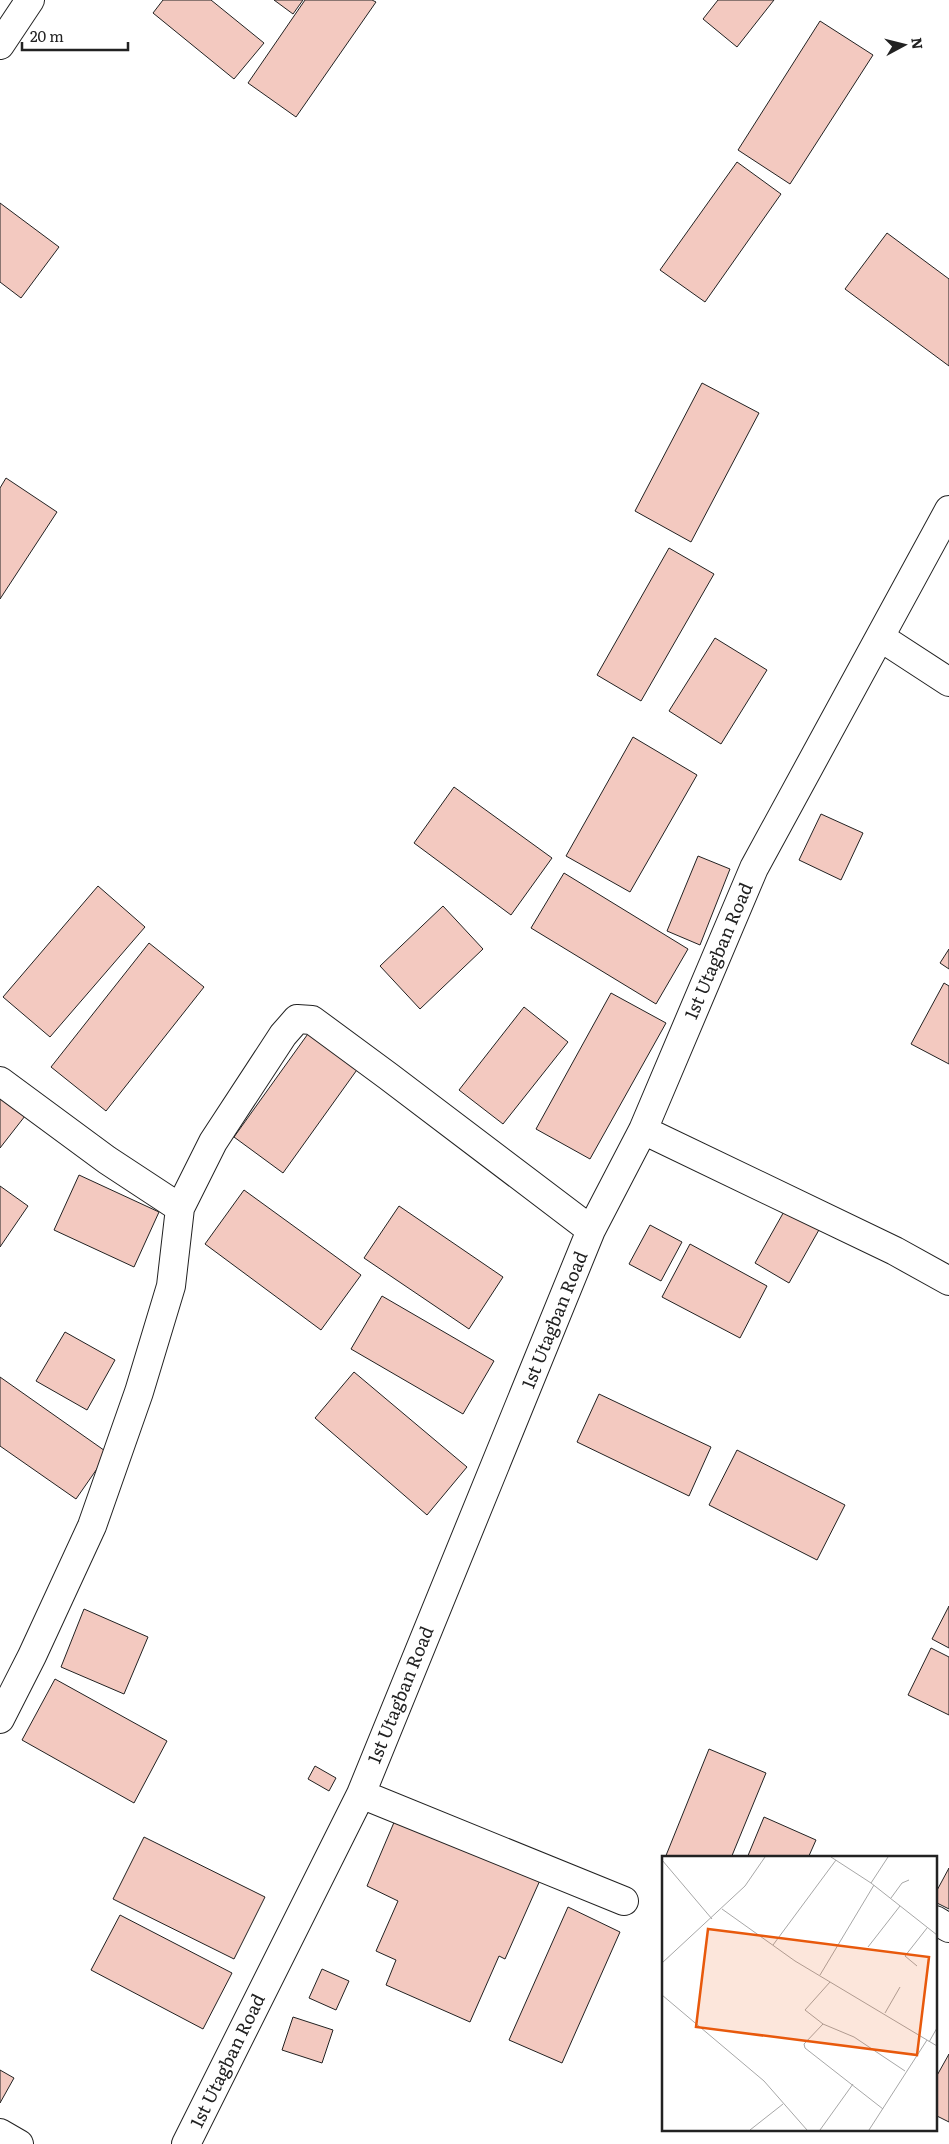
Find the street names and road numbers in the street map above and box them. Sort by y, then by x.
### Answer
street label: 1st Utagban Road [677,878,759,1023]
street label: 1st Utagban Road [514,1247,594,1392]
street label: 1st Utagban Road [360,1622,440,1767]
street label: 1st Utagban Road [182,1989,271,2132]

